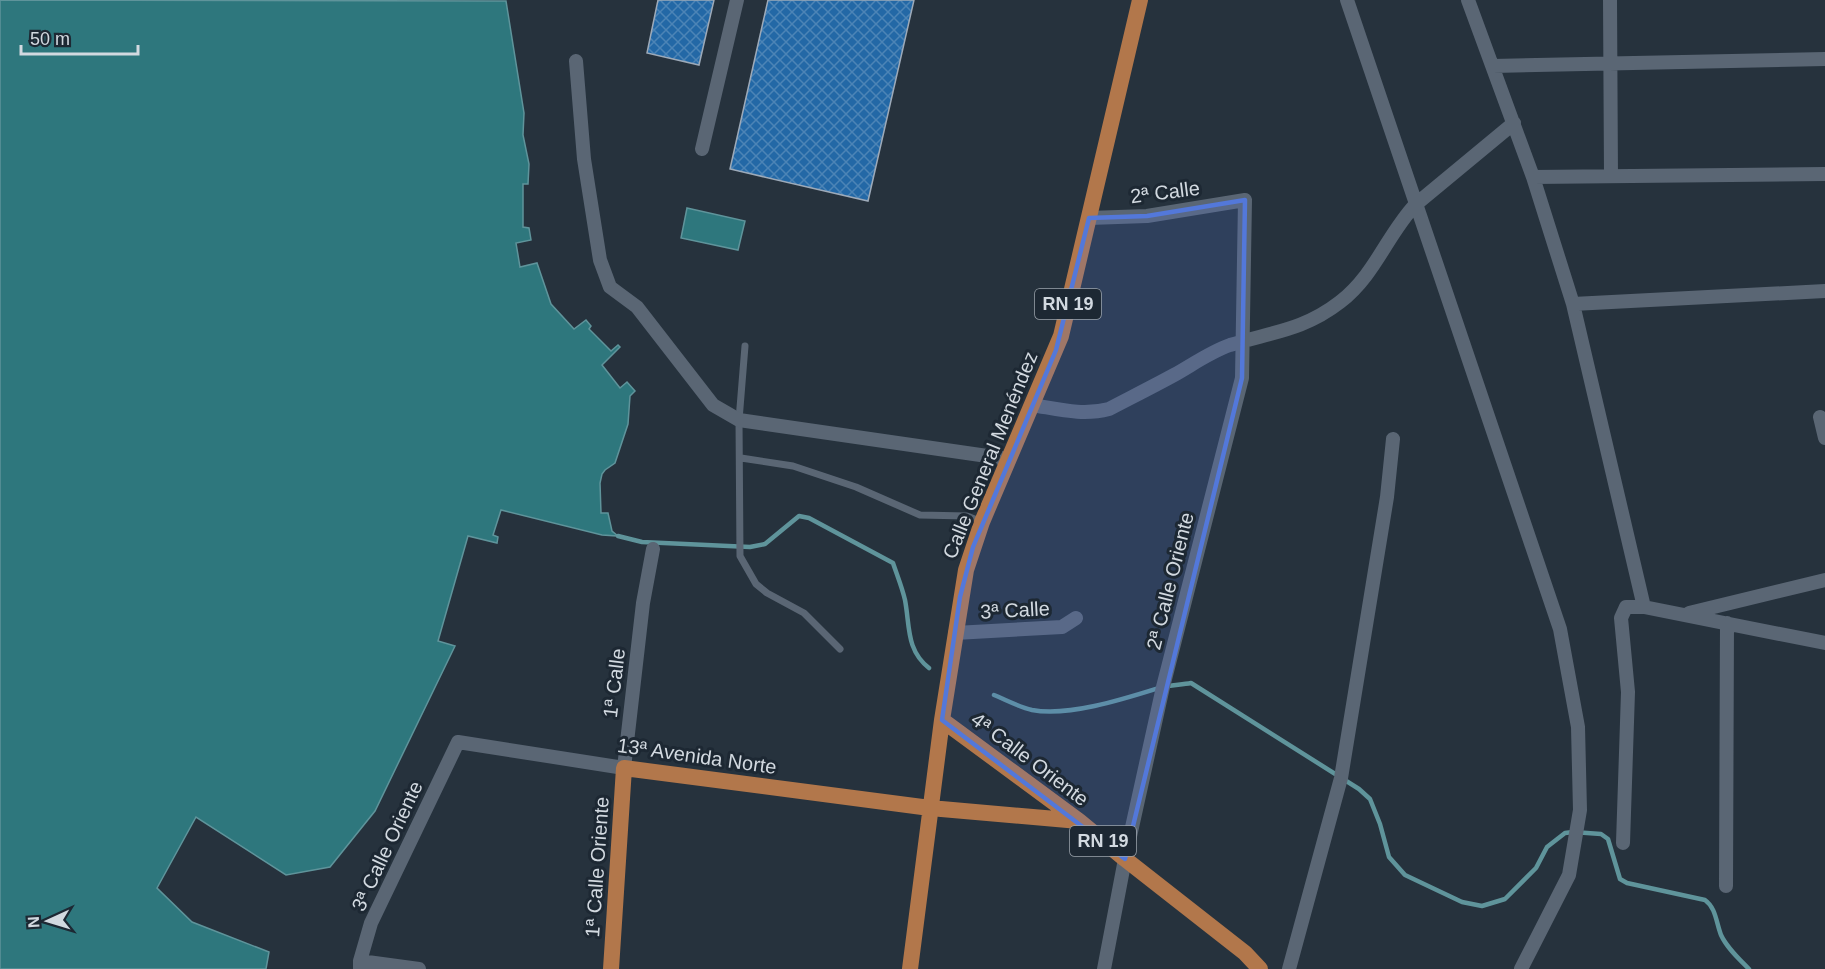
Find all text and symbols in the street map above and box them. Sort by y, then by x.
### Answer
scale bar [21,18,138,56]
text: 50 m [30,29,70,49]
street label: 2ª Calle [1129,177,1201,207]
road number: RN 19 [1035,289,1101,319]
street label: Calle General Menéndez [938,348,1042,562]
street label: 2ª Calle Oriente [1142,510,1198,652]
street label: 3ª Calle [980,597,1050,623]
street label: 1ª Calle [599,647,629,719]
street label: 4ª Calle Oriente [967,708,1093,810]
street label: 13ª Avenida Norte [616,734,778,778]
street label: 3ª Calle Oriente [347,778,427,914]
street label: 1ª Calle Oriente [581,796,613,938]
road number: RN 19 [1070,826,1136,856]
north arrow [18,891,78,951]
text: N [25,916,42,928]

